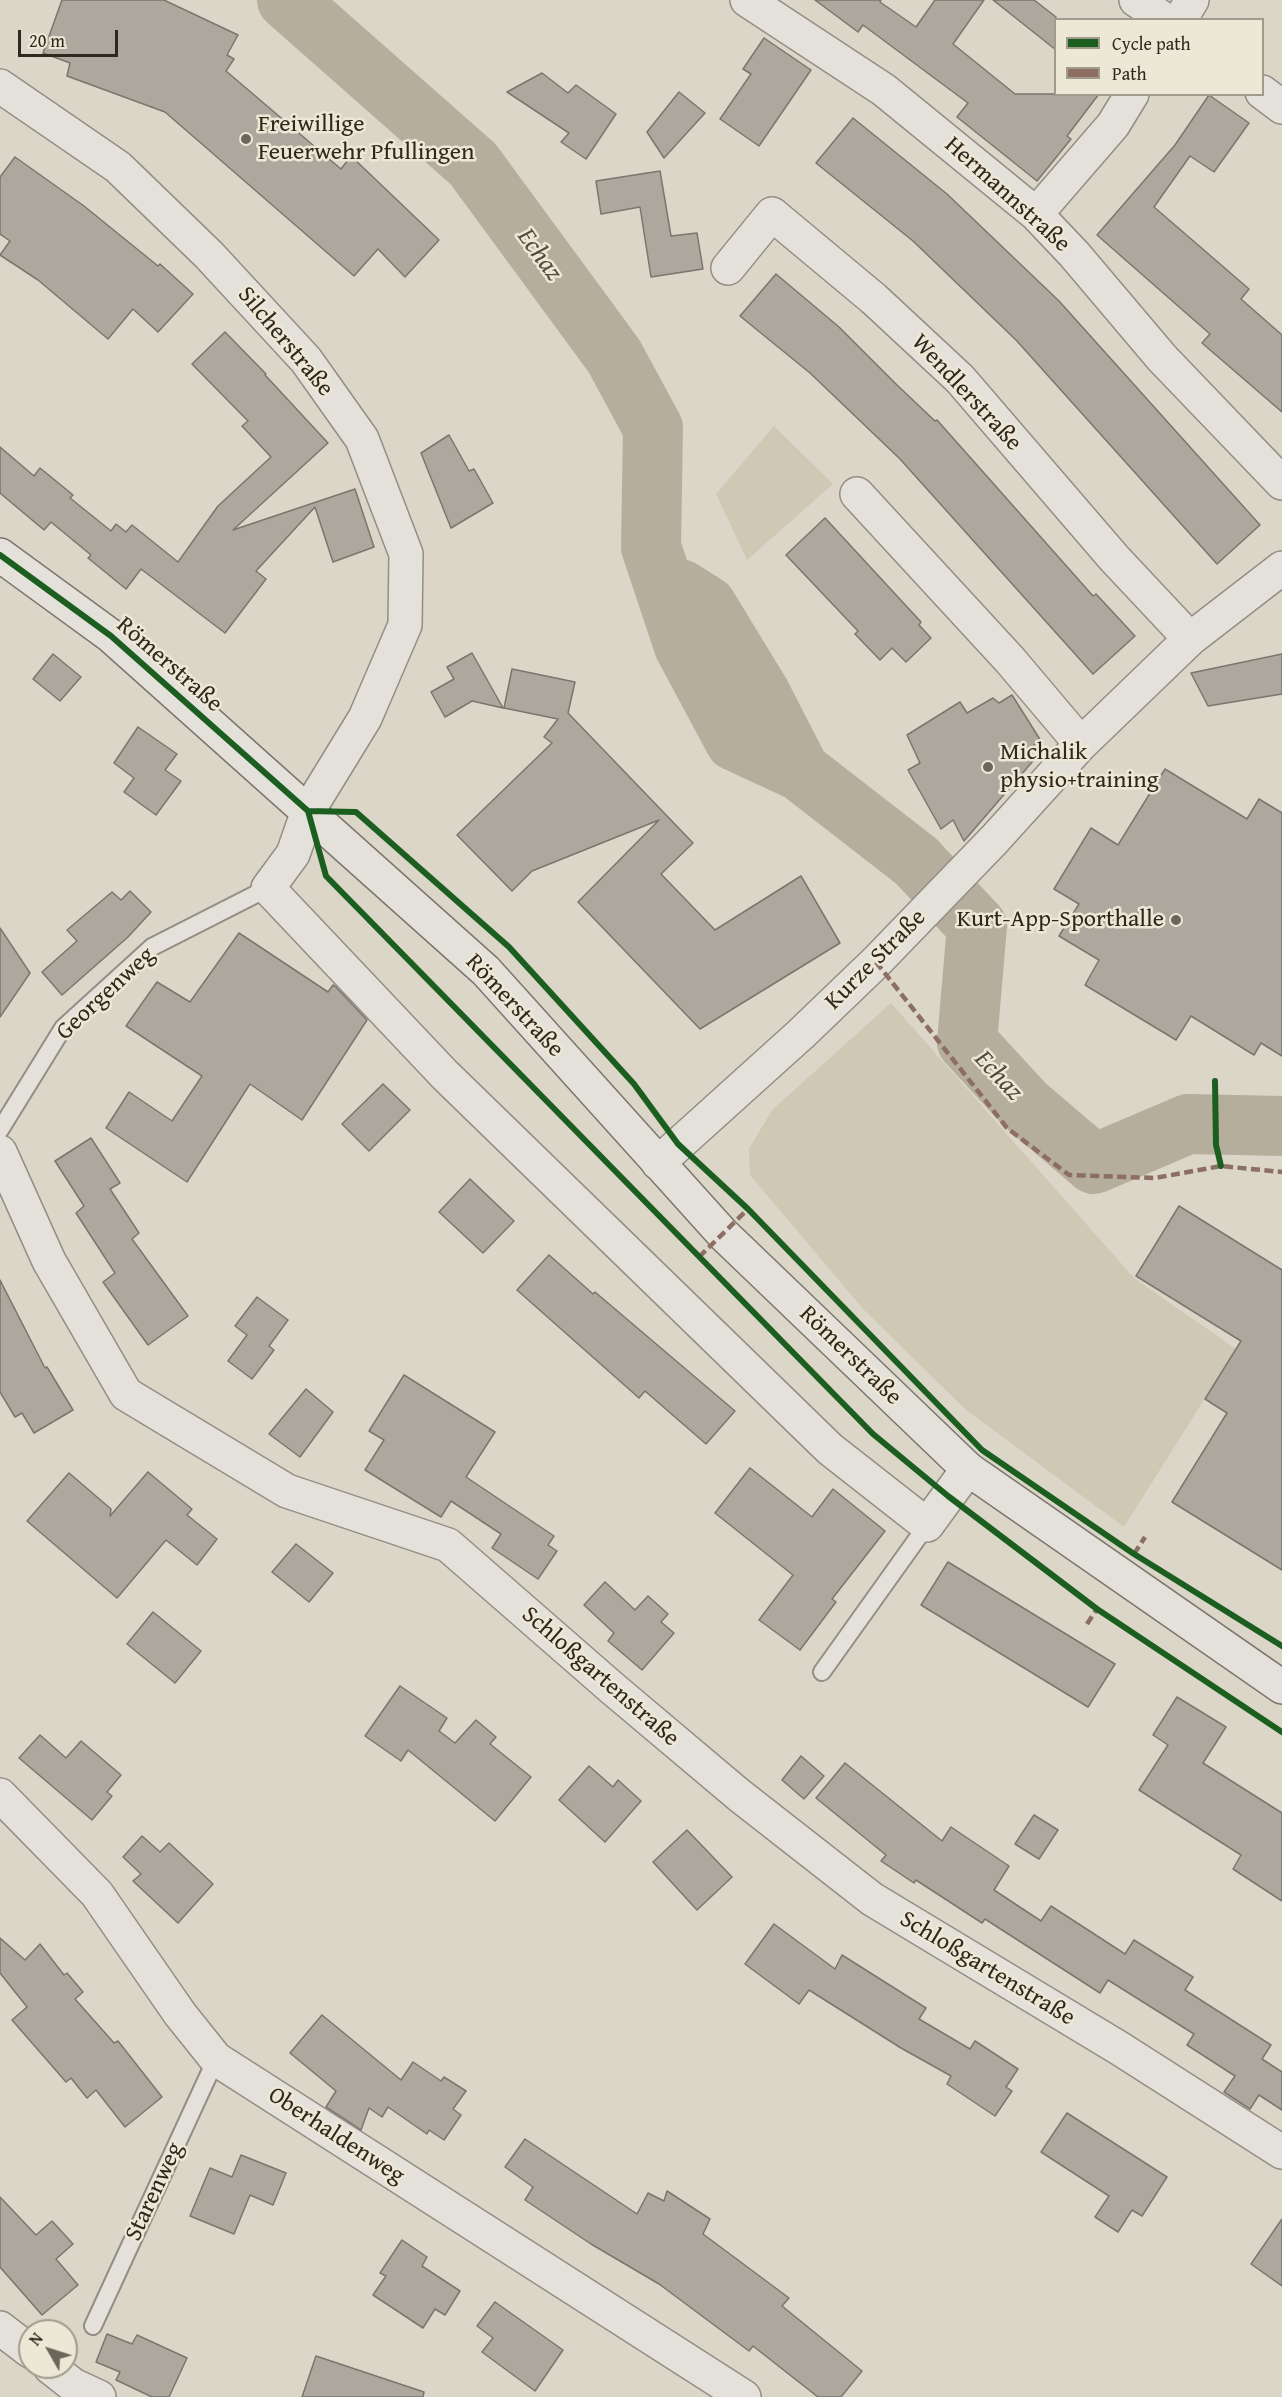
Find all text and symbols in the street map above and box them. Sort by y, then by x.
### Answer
scale bar [21,18,122,56]
legend [1054,18,1264,96]
text: 20 m [29,27,65,54]
text: Cycle path [1112,30,1191,57]
text: Path [1112,60,1147,87]
place label: Freiwillige Feuerwehr Pfullingen [258,111,475,167]
street label: Hermannstraße [938,131,1076,259]
marker: Freiwillige Feuerwehr Pfullingen [239,132,253,146]
water label: Echaz [510,223,568,287]
street label: Silcherstraße [231,281,339,403]
street label: Wendlerstraße [905,329,1027,457]
street label: Römerstraße [110,611,228,719]
place label: Michalik physio+training [1000,739,1159,795]
marker: Michalik physio+training [981,760,995,774]
street label: Kurze Straße [820,904,932,1016]
place label: Kurt-App-Sporthalle [957,906,1164,934]
marker: Kurt-App-Sporthalle [1169,913,1183,927]
street label: Georgenweg [51,941,161,1047]
street label: Römerstraße [459,948,569,1064]
water label: Echaz [967,1044,1029,1108]
street label: Römerstraße [793,1300,907,1412]
street label: Schloßgartenstraße [515,1601,685,1753]
street label: Schloßgartenstraße [894,1905,1080,2033]
street label: Oberhaldenweg [262,2081,410,2191]
street label: Starenweg [120,2138,190,2246]
north arrow [18,2319,78,2379]
text: N [23,2327,48,2351]

